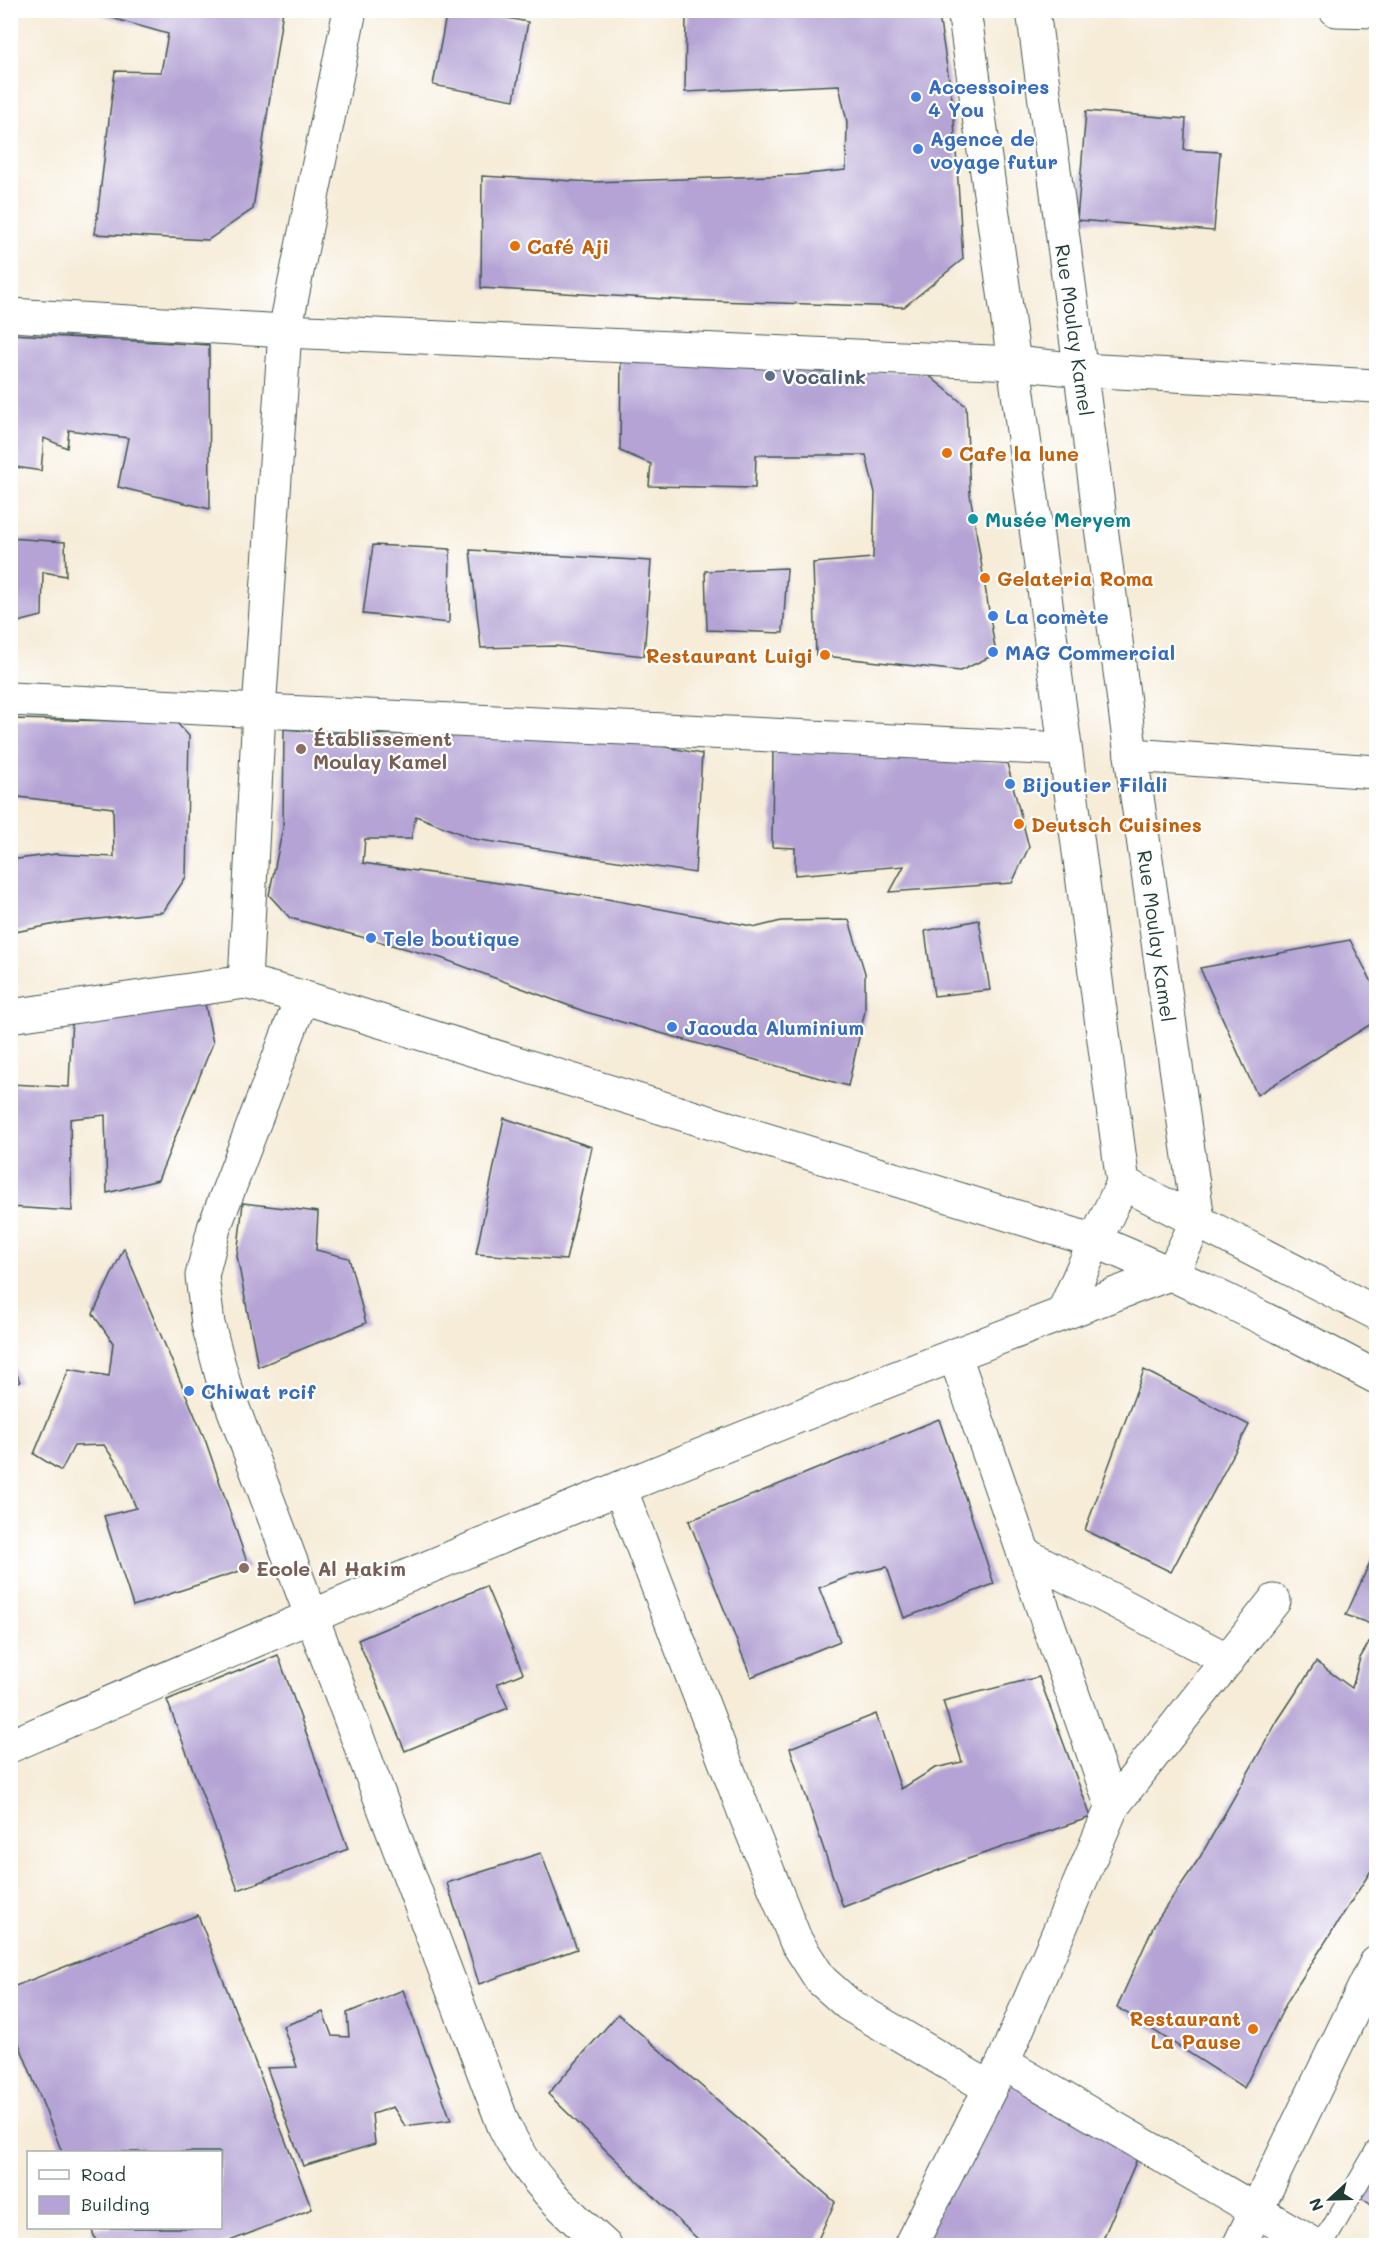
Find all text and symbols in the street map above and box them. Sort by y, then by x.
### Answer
place label: Accessoires 4 You [928,73,1049,122]
marker: Accessoires 4 You [909,90,923,104]
place label: Agence de voyage futur [930,125,1058,174]
marker: Agence de voyage futur [911,142,925,156]
place label: Café Aji [527,233,609,259]
marker: Café Aji [508,239,522,253]
street label: Rue Moulay Kamel [1050,242,1100,418]
place label: Vocalink [782,363,866,389]
marker: Vocalink [763,369,777,383]
place label: Cafe la lune [959,440,1079,466]
marker: Cafe la lune [940,446,954,460]
place label: Musée Meryem [985,506,1131,532]
marker: Musée Meryem [966,512,980,526]
place label: Gelateria Roma [997,565,1154,591]
marker: Gelateria Roma [978,571,992,585]
place label: La comète [1005,603,1109,629]
marker: La comète [986,609,1000,623]
place label: MAG Commercial [1005,639,1175,665]
place label: Restaurant Luigi [646,642,813,668]
marker: MAG Commercial [986,645,1000,659]
marker: Restaurant Luigi [818,648,832,662]
place label: Établissement Moulay Kamel [313,725,452,774]
marker: Établissement Moulay Kamel [294,742,308,756]
place label: Bijoutier Filali [1022,771,1168,797]
marker: Bijoutier Filali [1003,777,1017,791]
place label: Deutsch Cuisines [1031,811,1202,837]
marker: Deutsch Cuisines [1012,817,1026,831]
street label: Rue Moulay Kamel [1132,848,1182,1024]
place label: Tele boutique [383,925,520,951]
marker: Tele boutique [364,931,378,945]
place label: Jaouda Aluminium [684,1014,864,1040]
marker: Jaouda Aluminium [665,1020,679,1034]
place label: Chiwat rcif [201,1378,316,1404]
marker: Chiwat rcif [182,1384,196,1398]
place label: Ecole Al Hakim [256,1555,406,1581]
marker: Ecole Al Hakim [237,1561,251,1575]
place label: Restaurant La Pause [1129,2005,1241,2054]
marker: Restaurant La Pause [1246,2022,1260,2036]
legend [27,2151,222,2229]
text: Road [81,2162,126,2186]
north arrow [1300,2169,1360,2229]
text: Building [81,2192,149,2216]
text: N [1304,2195,1328,2214]

